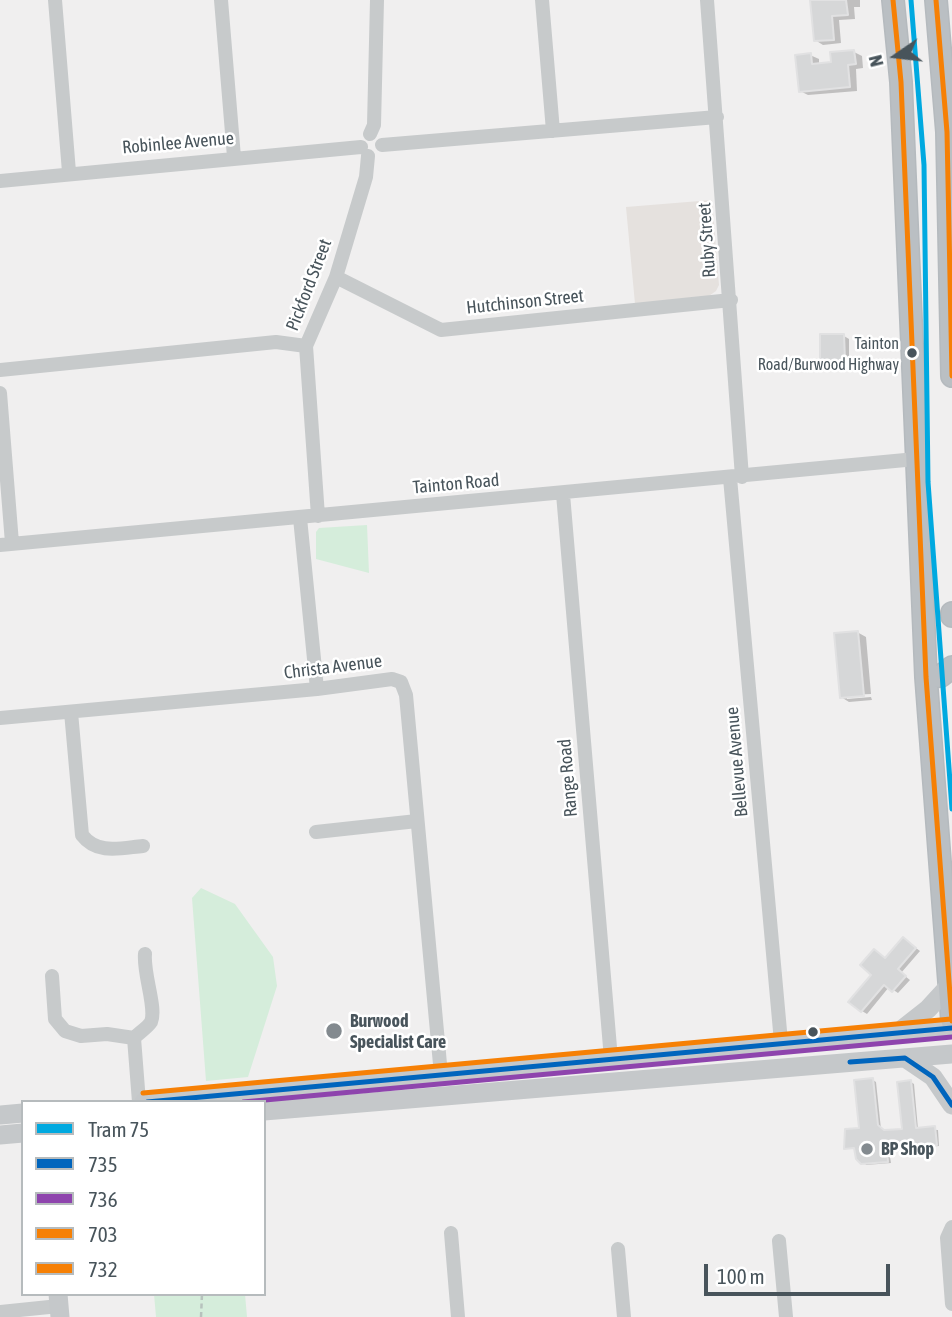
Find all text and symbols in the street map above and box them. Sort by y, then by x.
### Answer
north arrow [861,21,931,91]
text: N [864,53,888,69]
street label: Robinlee Avenue [121,127,235,159]
street label: Ruby Street [694,202,720,278]
street label: Pickford Street [282,236,336,334]
street label: Hutchinson Street [465,285,585,319]
place label: Tainton Road/Burwood Highway [758,334,899,372]
marker: Tainton Road/Burwood Highway [905,346,919,360]
street label: Tainton Road [412,469,500,499]
street label: Christa Avenue [283,650,383,684]
street label: Bellevue Avenue [721,706,753,818]
street label: Range Road [554,738,582,818]
place label: Burwood Specialist Care [350,1010,446,1052]
marker: Burwood Specialist Care [324,1021,344,1041]
unlabelled marker [806,1025,820,1039]
legend [21,1100,266,1296]
text: Tram 75 [88,1117,149,1141]
place label: BP Shop [881,1138,934,1160]
marker: BP Shop [859,1141,875,1157]
text: 735 [88,1152,118,1176]
text: 736 [88,1187,118,1211]
text: 703 [88,1222,118,1246]
scale bar [707,1250,892,1294]
text: 732 [88,1257,118,1281]
text: 100 m [717,1264,765,1288]

